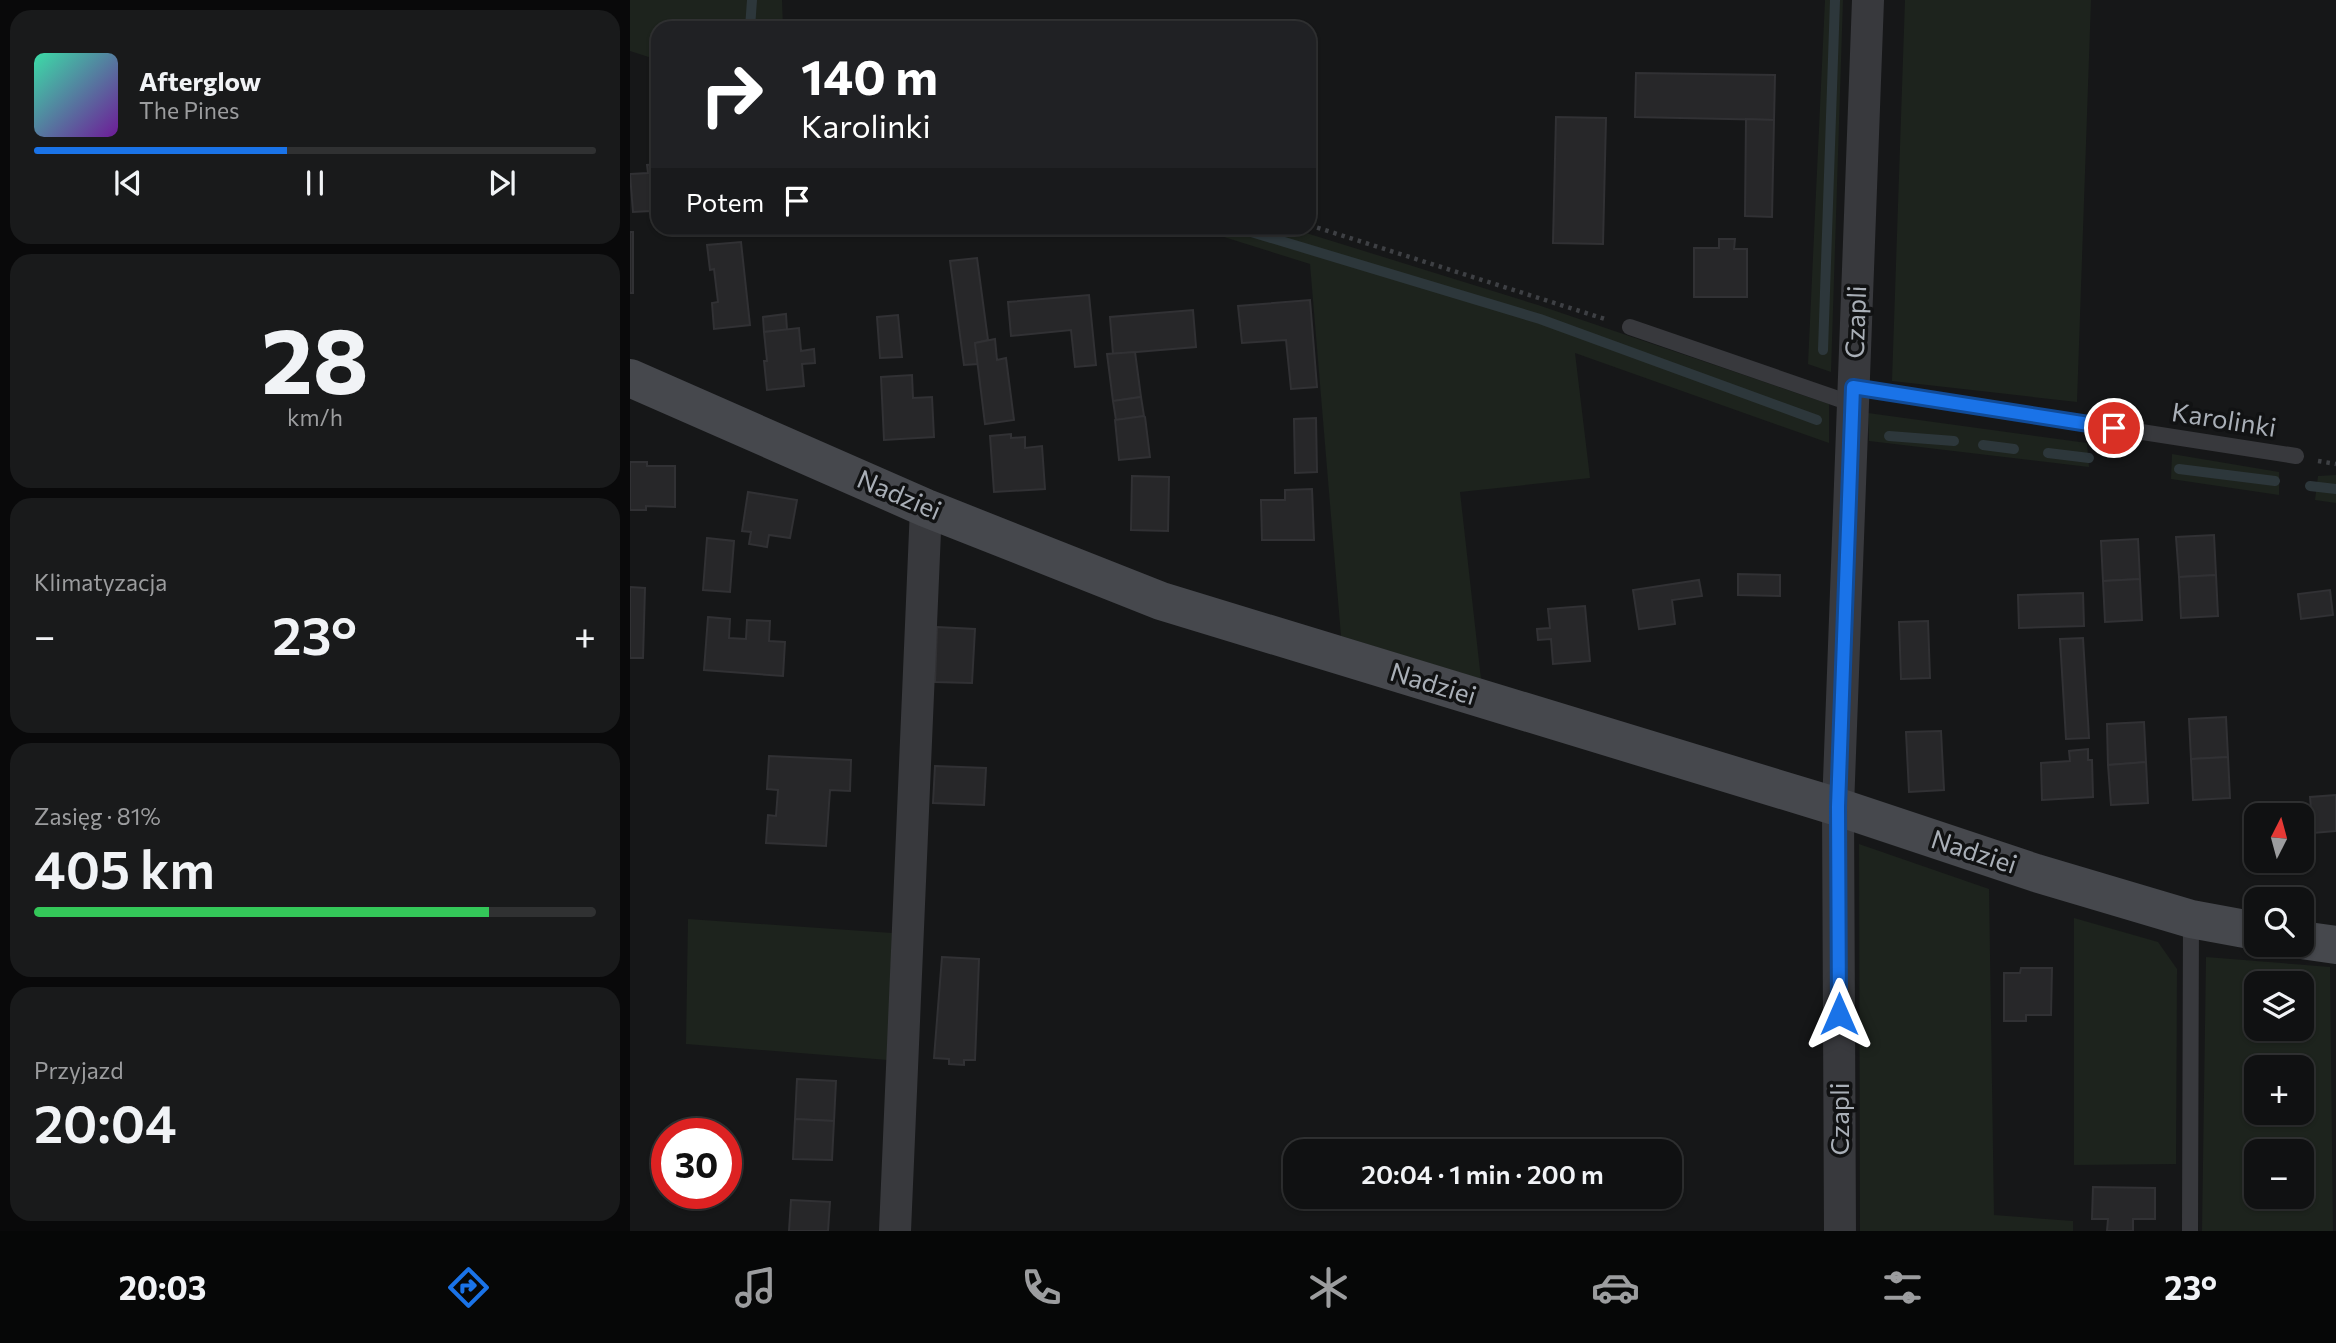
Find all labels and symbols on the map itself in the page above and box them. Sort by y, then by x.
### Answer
street label: Czapli [1838,285,1871,359]
street label: Karolinki [2170,395,2279,442]
pin [2084,398,2144,458]
street label: Nadziei [853,462,946,525]
street label: Nadziei [1387,655,1480,710]
north arrow [2244,803,2314,873]
street label: Nadziei [1928,822,2021,879]
position arrow [1802,977,1876,1051]
street label: Czapli [1823,1083,1854,1156]
speed limit sign: 30 [651,1118,742,1209]

